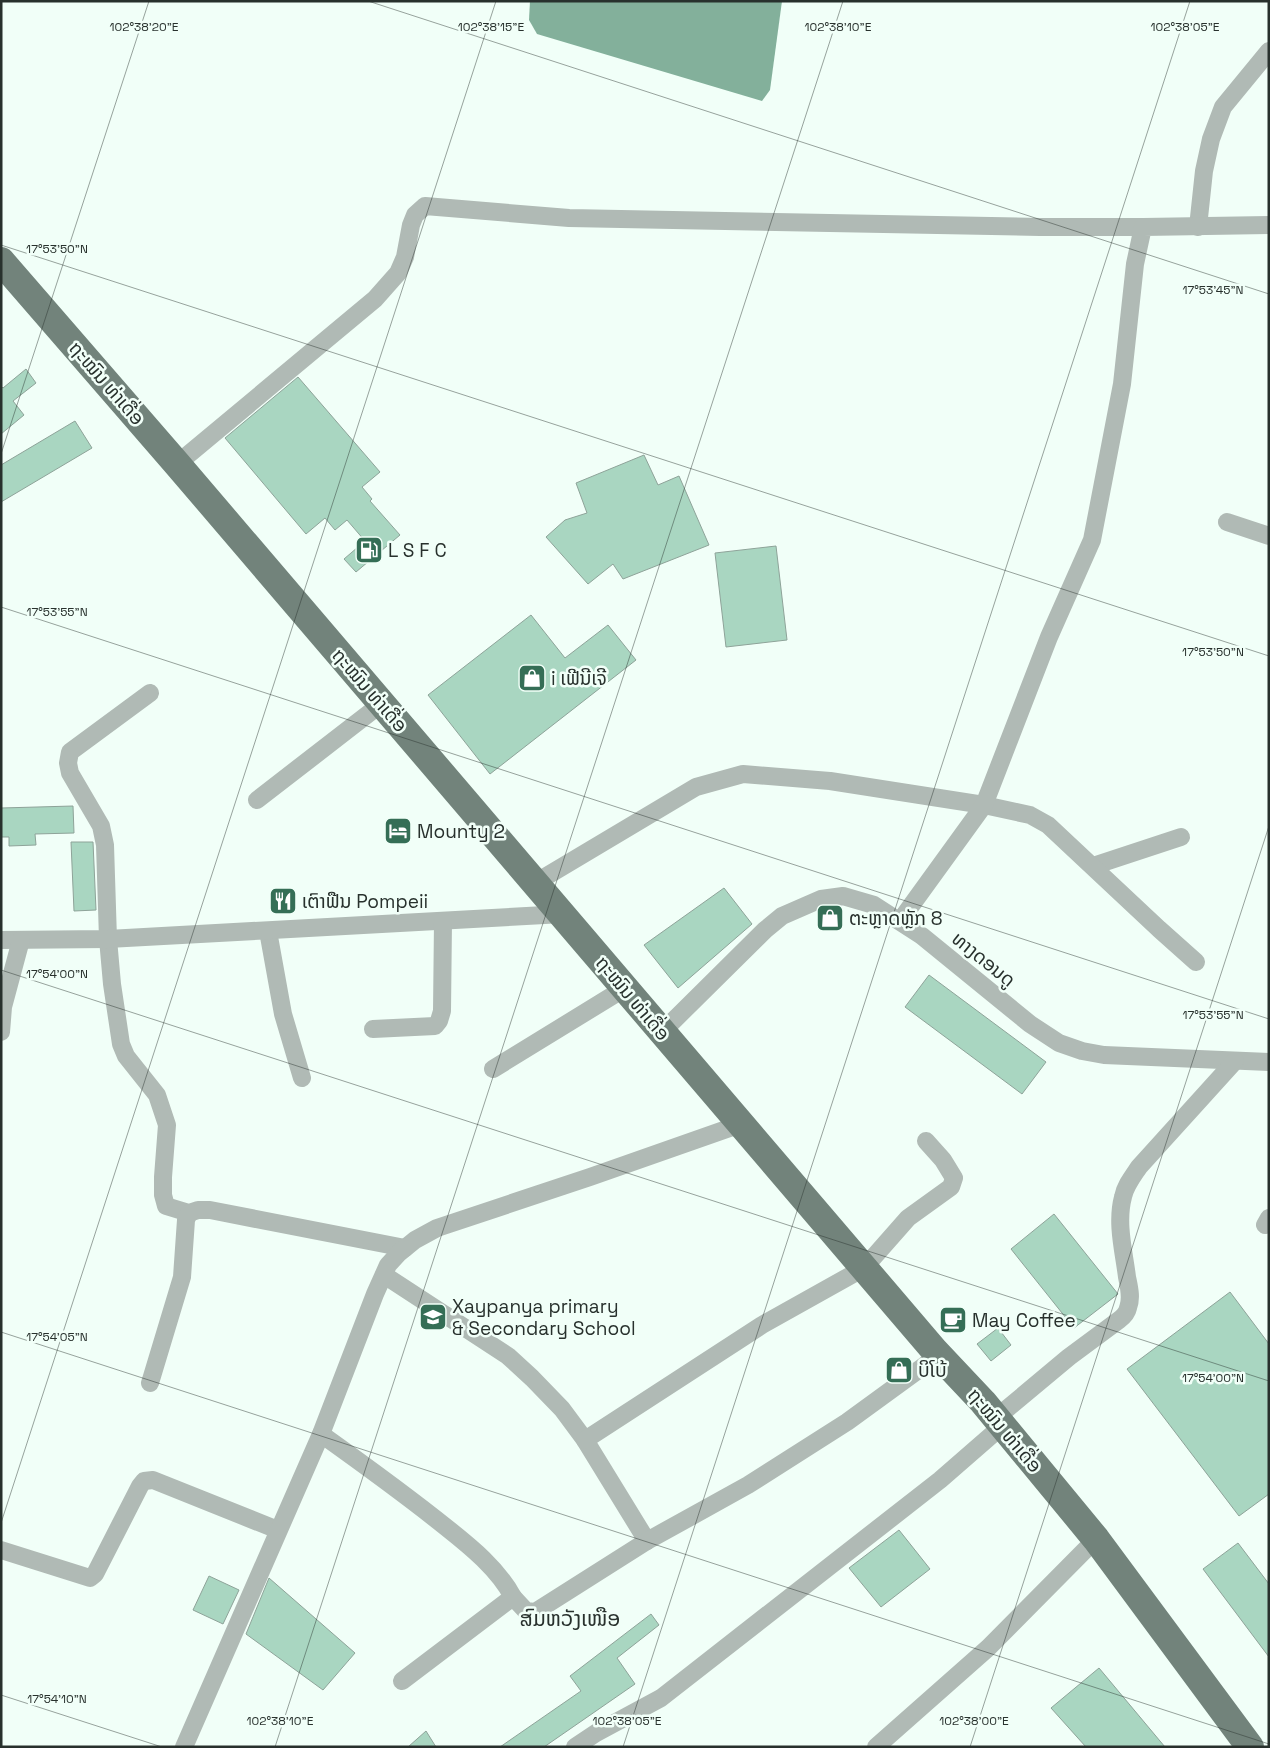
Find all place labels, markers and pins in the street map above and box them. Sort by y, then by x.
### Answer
fuel station icon: L S F C [354,535,384,565]
place label: L S F C [388,538,447,563]
shop icon: i ເຟີນີເຈີ [517,663,547,693]
place label: i ເຟີນີເຈີ [551,666,607,691]
hotel icon: Mounty 2 [383,816,413,846]
place label: Mounty 2 [417,819,505,844]
restaurant icon: ເຕົາຟືນ Pompeii [268,886,298,916]
place label: ເຕົາຟືນ Pompeii [302,889,428,914]
shop icon: ຕະຫຼາດຫຼັກ 8 [815,903,845,933]
place label: ຕະຫຼາດຫຼັກ 8 [849,906,943,931]
place label: Xaypanya primary & Secondary School [452,1294,636,1341]
school or university icon: Xaypanya primary & Secondary School [418,1302,448,1332]
cafe icon: May Coffee [938,1305,968,1335]
place label: May Coffee [972,1308,1076,1333]
shop icon: ບິໂບ້ [884,1355,914,1385]
place label: ບິໂບ້ [918,1358,947,1383]

